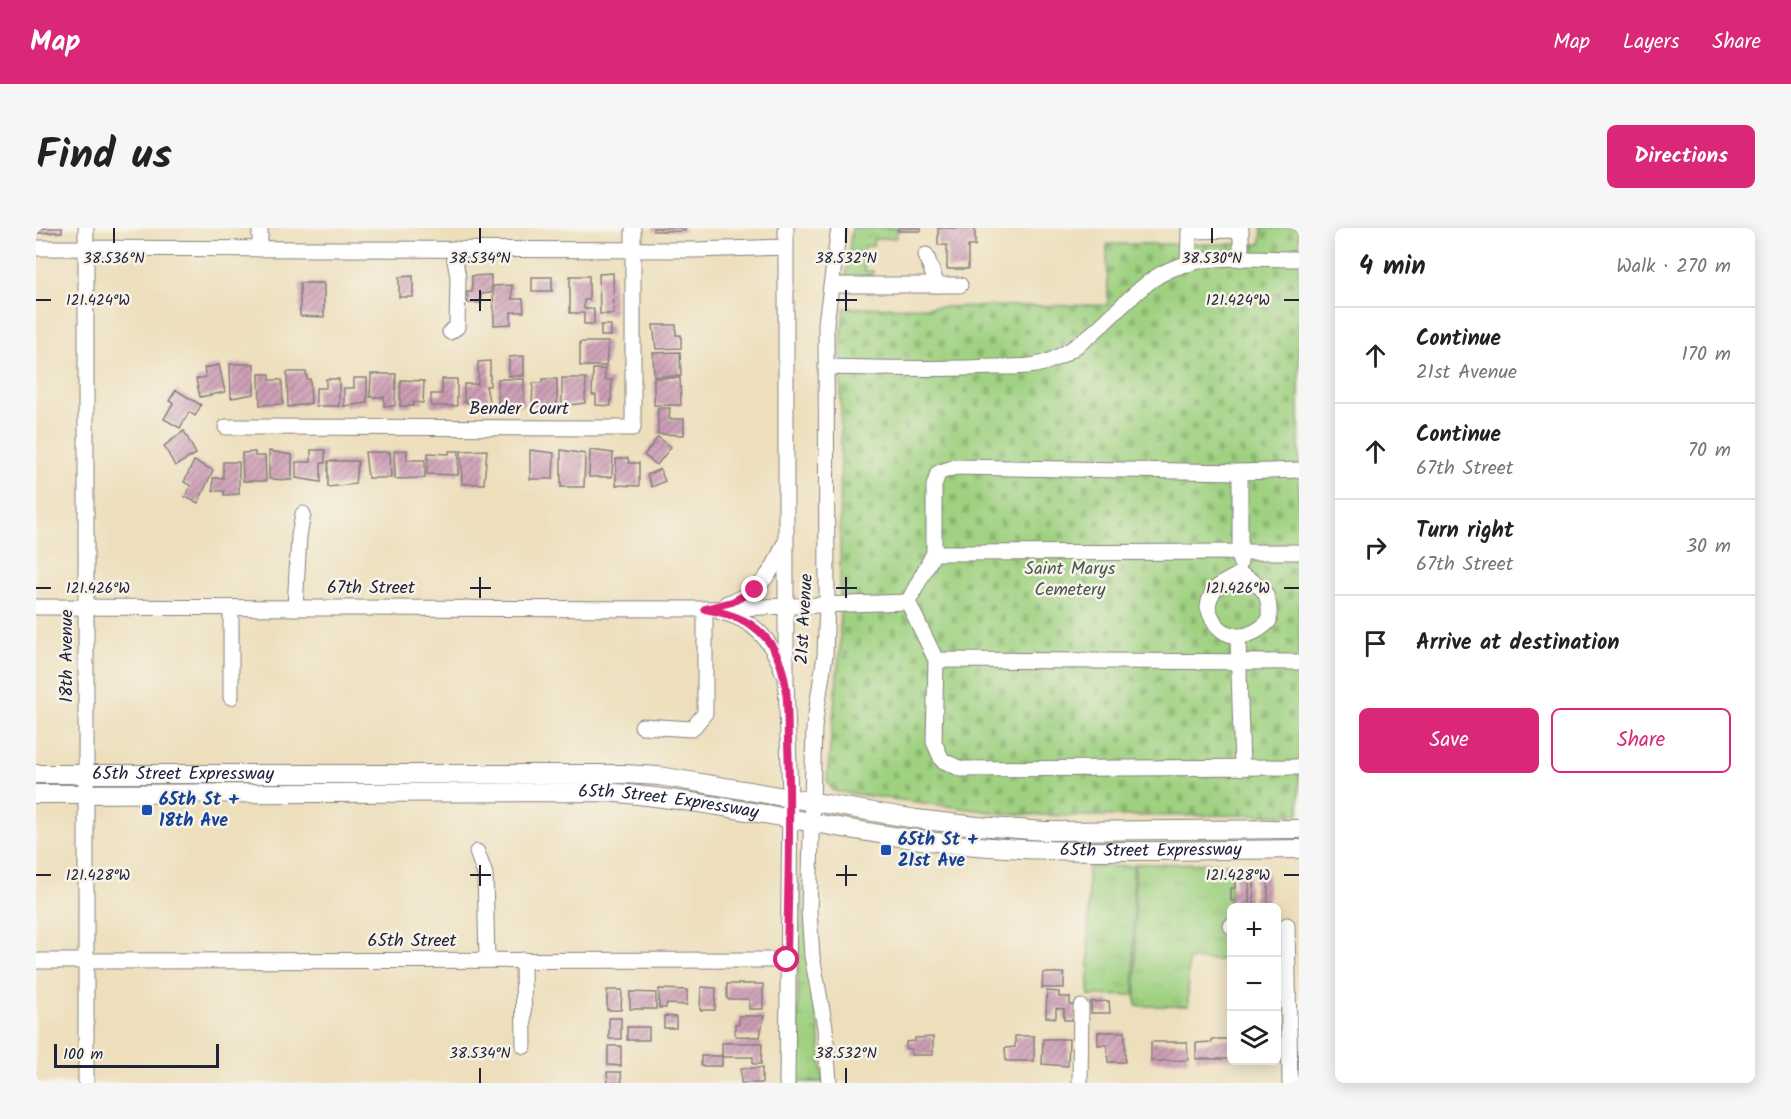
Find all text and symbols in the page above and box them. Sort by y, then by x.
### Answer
text: Map [30,20,81,65]
text: Map [1553,26,1590,59]
text: Layers [1623,26,1679,59]
text: Share [1712,26,1761,59]
text: Find us [36,123,172,190]
button: Directions [1607,125,1755,188]
text: 4 min [1359,246,1426,288]
text: 38.536°N [83,247,145,271]
text: 38.534°N [449,247,511,271]
text: 38.532°N [815,247,877,271]
text: 38.530°N [1182,247,1242,271]
text: Walk · 270 m [1616,251,1731,283]
text: 121.424°W [66,289,130,313]
text: 121.424°W [1206,289,1270,313]
text: Continue [1416,322,1501,357]
icon: ahead [1359,339,1392,372]
text: 170 m [1682,339,1731,371]
text: 21st Avenue [1416,357,1517,389]
street label: Bender Court [469,395,570,424]
text: Continue [1416,418,1501,453]
icon: ahead [1359,435,1392,468]
text: 70 m [1688,435,1731,467]
text: 67th Street [1416,453,1514,485]
text: Turn right [1416,514,1514,549]
icon: right [1359,531,1392,564]
text: 30 m [1686,531,1731,563]
text: 67th Street [1416,549,1514,581]
park label: Saint Marys Cemetery [1025,555,1116,605]
street label: 21st Avenue [788,573,822,665]
street label: 67th Street [327,574,416,603]
route end [741,576,767,602]
text: 121.426°W [66,577,130,601]
text: 121.426°W [1206,577,1270,601]
street label: 18th Avenue [53,609,82,703]
text: Arrive at destination [1416,626,1619,661]
icon: arrive [1359,627,1392,660]
button: Save [1359,708,1539,773]
button: Share [1551,708,1731,773]
street label: 65th Street Expressway [92,760,274,789]
street label: 65th Street Expressway [578,777,761,827]
place label: 65th St + 18th Ave [159,786,240,836]
marker: 65th St + 18th Ave [140,803,154,817]
place label: 65th St + 21st Ave [898,826,979,876]
street label: 65th Street Expressway [1060,835,1242,866]
marker: 65th St + 21st Ave [879,843,893,857]
text: 121.428°W [66,864,131,888]
text: 121.428°W [1206,864,1271,888]
map controls [1227,903,1281,1065]
button: + [1227,903,1281,957]
street label: 65th Street [367,927,458,956]
route start [773,946,799,972]
button: − [1227,957,1281,1011]
button: layers [1227,1011,1281,1065]
scale bar [54,1041,219,1068]
text: 100 m [63,1042,103,1067]
text: 38.534°N [449,1042,511,1066]
text: 38.532°N [815,1042,877,1066]

